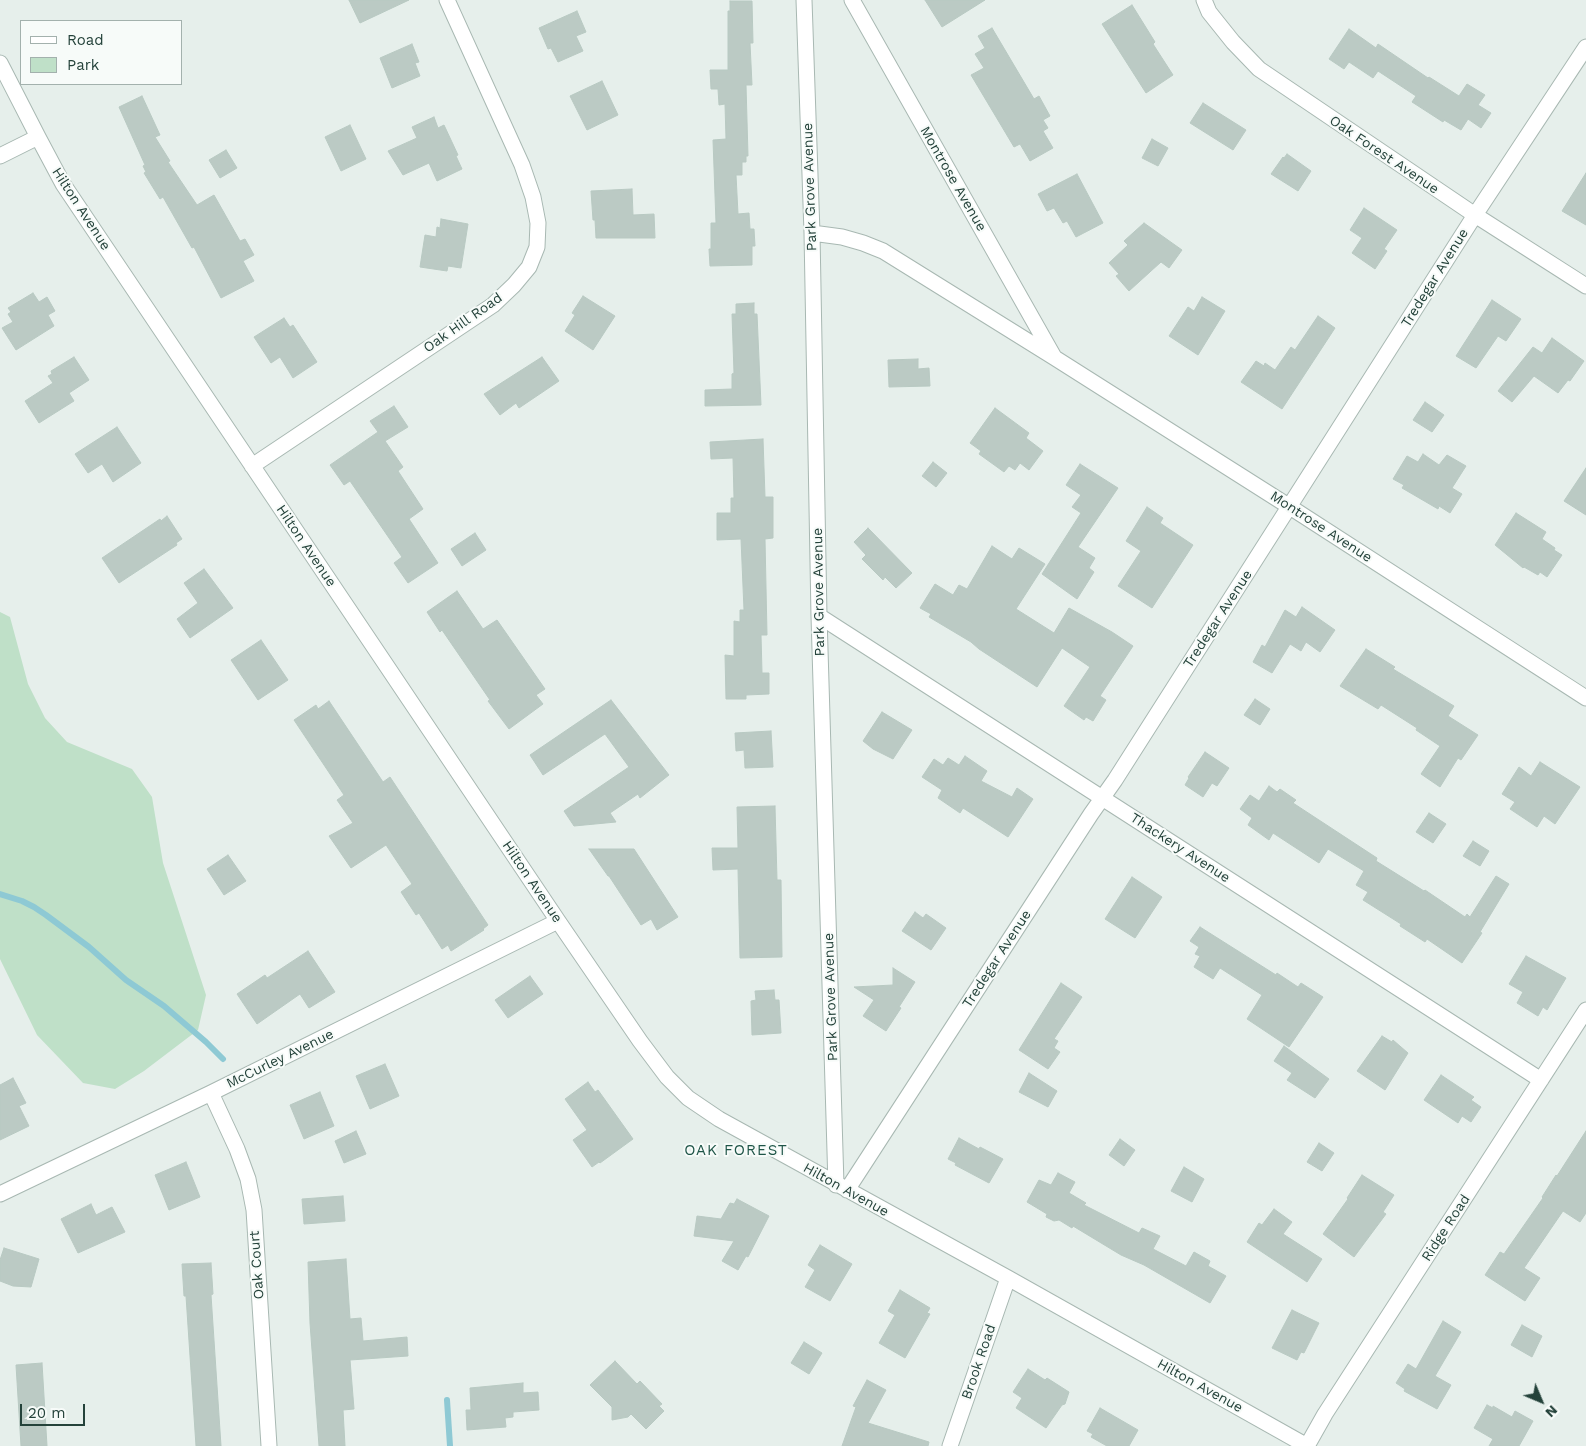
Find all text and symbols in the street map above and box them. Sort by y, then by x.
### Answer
legend [20,20,182,85]
text: Road [67,31,104,49]
text: Park [67,56,99,74]
street label: Oak Forest Avenue [1326,112,1442,198]
street label: Park Grove Avenue [799,122,821,252]
street label: Montrose Avenue [916,124,990,234]
street label: Hilton Avenue [48,164,114,254]
street label: Tredegar Avenue [1398,226,1472,330]
street label: Oak Hill Road [420,290,506,356]
street label: Montrose Avenue [1267,488,1375,566]
street label: Hilton Avenue [272,502,340,590]
street label: Park Grove Avenue [809,528,829,656]
street label: Tredegar Avenue [1180,567,1256,671]
street label: Thackery Avenue [1127,809,1233,887]
street label: Hilton Avenue [498,838,566,926]
street label: Tredegar Avenue [959,907,1035,1011]
street label: Park Grove Avenue [820,932,842,1062]
street label: McCurley Avenue [224,1026,336,1092]
district label: OAK FOREST [683,1142,789,1160]
street label: Hilton Avenue [800,1160,892,1220]
street label: Ridge Road [1418,1191,1474,1265]
street label: Oak Court [246,1230,268,1300]
street label: Brook Road [958,1322,1000,1402]
street label: Hilton Avenue [1154,1356,1246,1416]
north arrow [1516,1376,1566,1426]
scale bar [22,1394,88,1426]
text: N [1542,1402,1561,1421]
text: 20 m [28,1404,66,1422]

